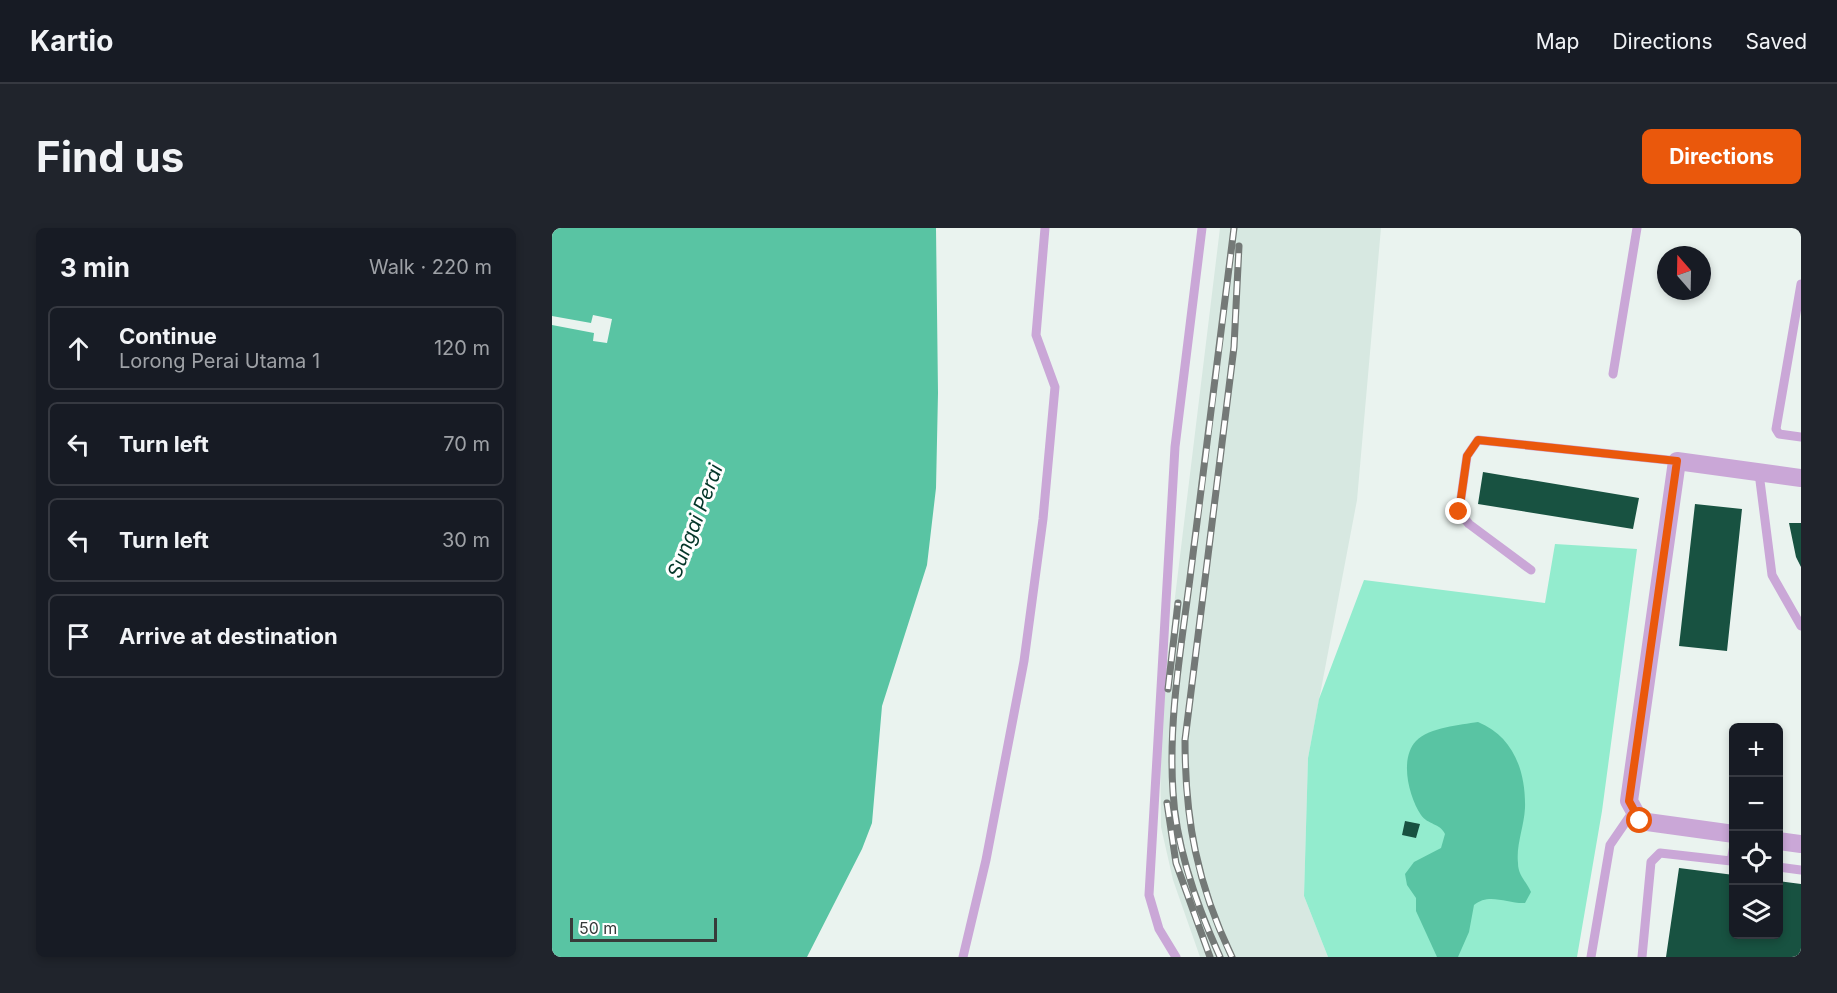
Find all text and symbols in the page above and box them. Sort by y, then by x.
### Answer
text: Kartio [30,24,113,58]
text: Map [1536,29,1579,54]
text: Directions [1612,29,1713,54]
text: Saved [1746,29,1807,54]
button: Directions [1642,129,1801,184]
text: Find us [36,131,184,182]
north arrow [1657,246,1711,300]
text: 3 min [60,252,130,283]
text: Walk · 220 m [369,255,492,279]
text: Continue [119,323,217,349]
icon: ahead [62,332,95,365]
text: 120 m [434,336,490,360]
text: Lorong Perai Utama 1 [119,349,320,373]
icon: left [62,428,95,461]
text: Turn left [119,431,209,457]
text: 70 m [443,432,490,456]
water label: Sungai Perai [662,460,728,581]
route end [1445,498,1471,524]
icon: left [62,524,95,557]
text: Turn left [119,527,209,553]
text: 30 m [442,528,490,552]
icon: arrive [62,620,95,653]
text: Arrive at destination [119,623,338,649]
map controls [1729,723,1783,939]
button: + [1729,723,1783,777]
button: − [1729,777,1783,831]
route start [1626,807,1652,833]
button: locate [1729,831,1783,885]
button: layers [1729,885,1783,939]
scale bar [570,915,717,942]
text: 50 m [579,918,617,938]

